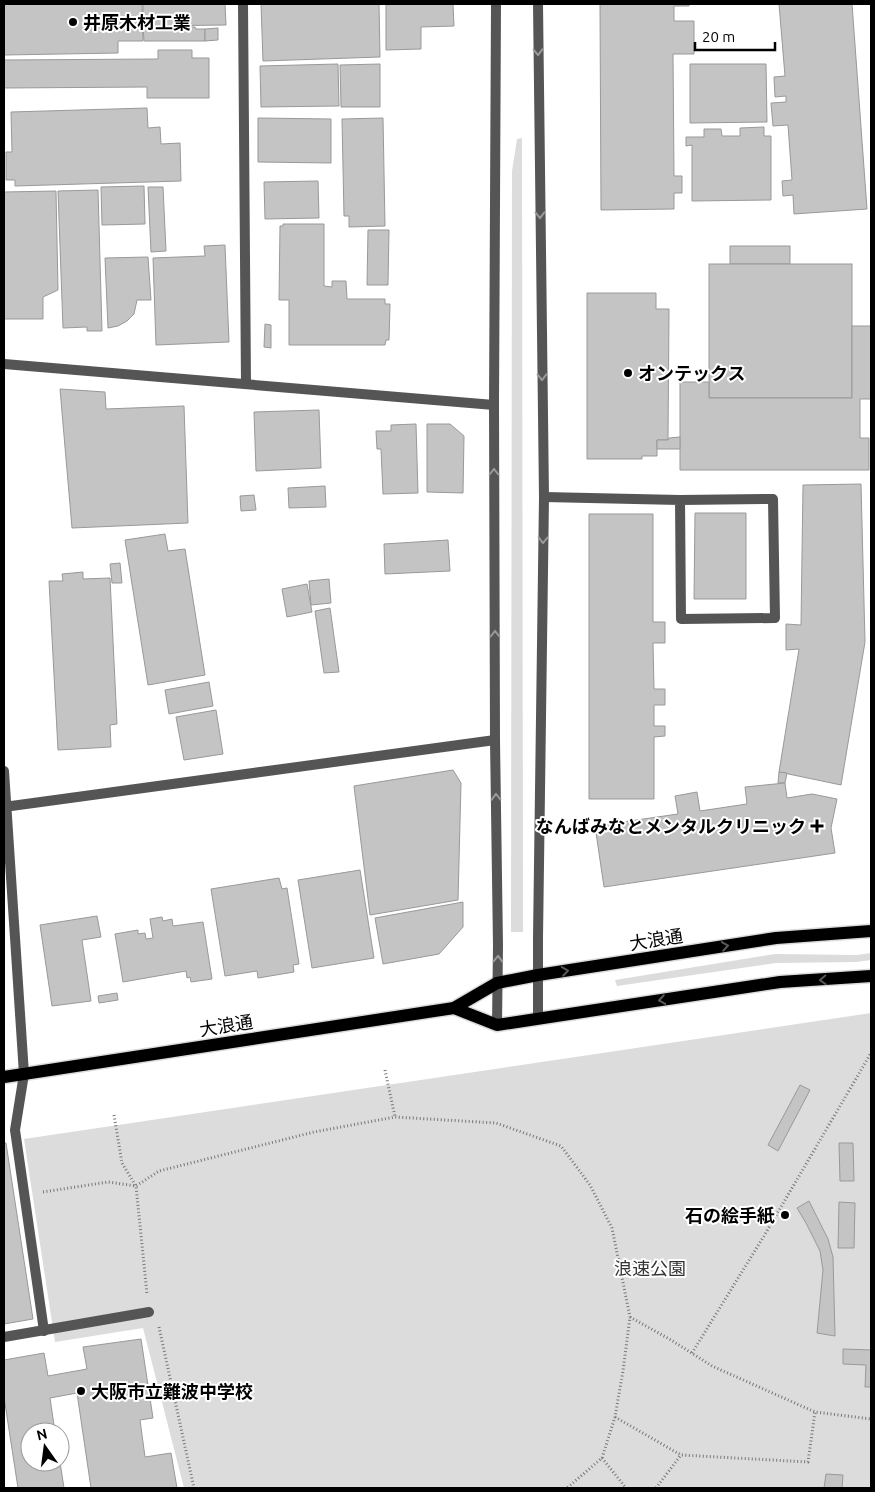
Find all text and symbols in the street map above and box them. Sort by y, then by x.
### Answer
place label: 井原木材工業 [83,12,191,32]
marker: 井原木材工業 [67,16,79,28]
scale bar [695,20,775,52]
text: 20 m [702,28,735,45]
one-way arrow [533,49,543,57]
one-way arrow [535,212,545,219]
place label: オンテックス [638,363,745,383]
marker: オンテックス [622,367,634,379]
one-way arrow [537,374,547,382]
one-way arrow [489,467,499,475]
one-way arrow [538,536,548,544]
one-way arrow [490,630,500,638]
one-way arrow [491,792,501,800]
place label: なんばみなとメンタルクリニック [536,816,806,836]
marker: なんばみなとメンタルクリニック [810,819,824,833]
street label: 大浪通 [628,925,684,953]
one-way arrow [721,941,730,951]
one-way arrow [492,955,503,963]
one-way arrow [560,966,569,976]
one-way arrow [818,974,826,985]
one-way arrow [657,995,666,1005]
street label: 大浪通 [198,1011,254,1039]
place label: 石の絵手紙 [685,1205,775,1225]
marker: 石の絵手紙 [779,1209,791,1221]
park label: 浪速公園 [614,1258,686,1278]
place label: 大阪市立難波中学校 [91,1381,253,1401]
marker: 大阪市立難波中学校 [75,1385,87,1397]
north arrow [20,1422,70,1472]
text: N [35,1425,49,1443]

